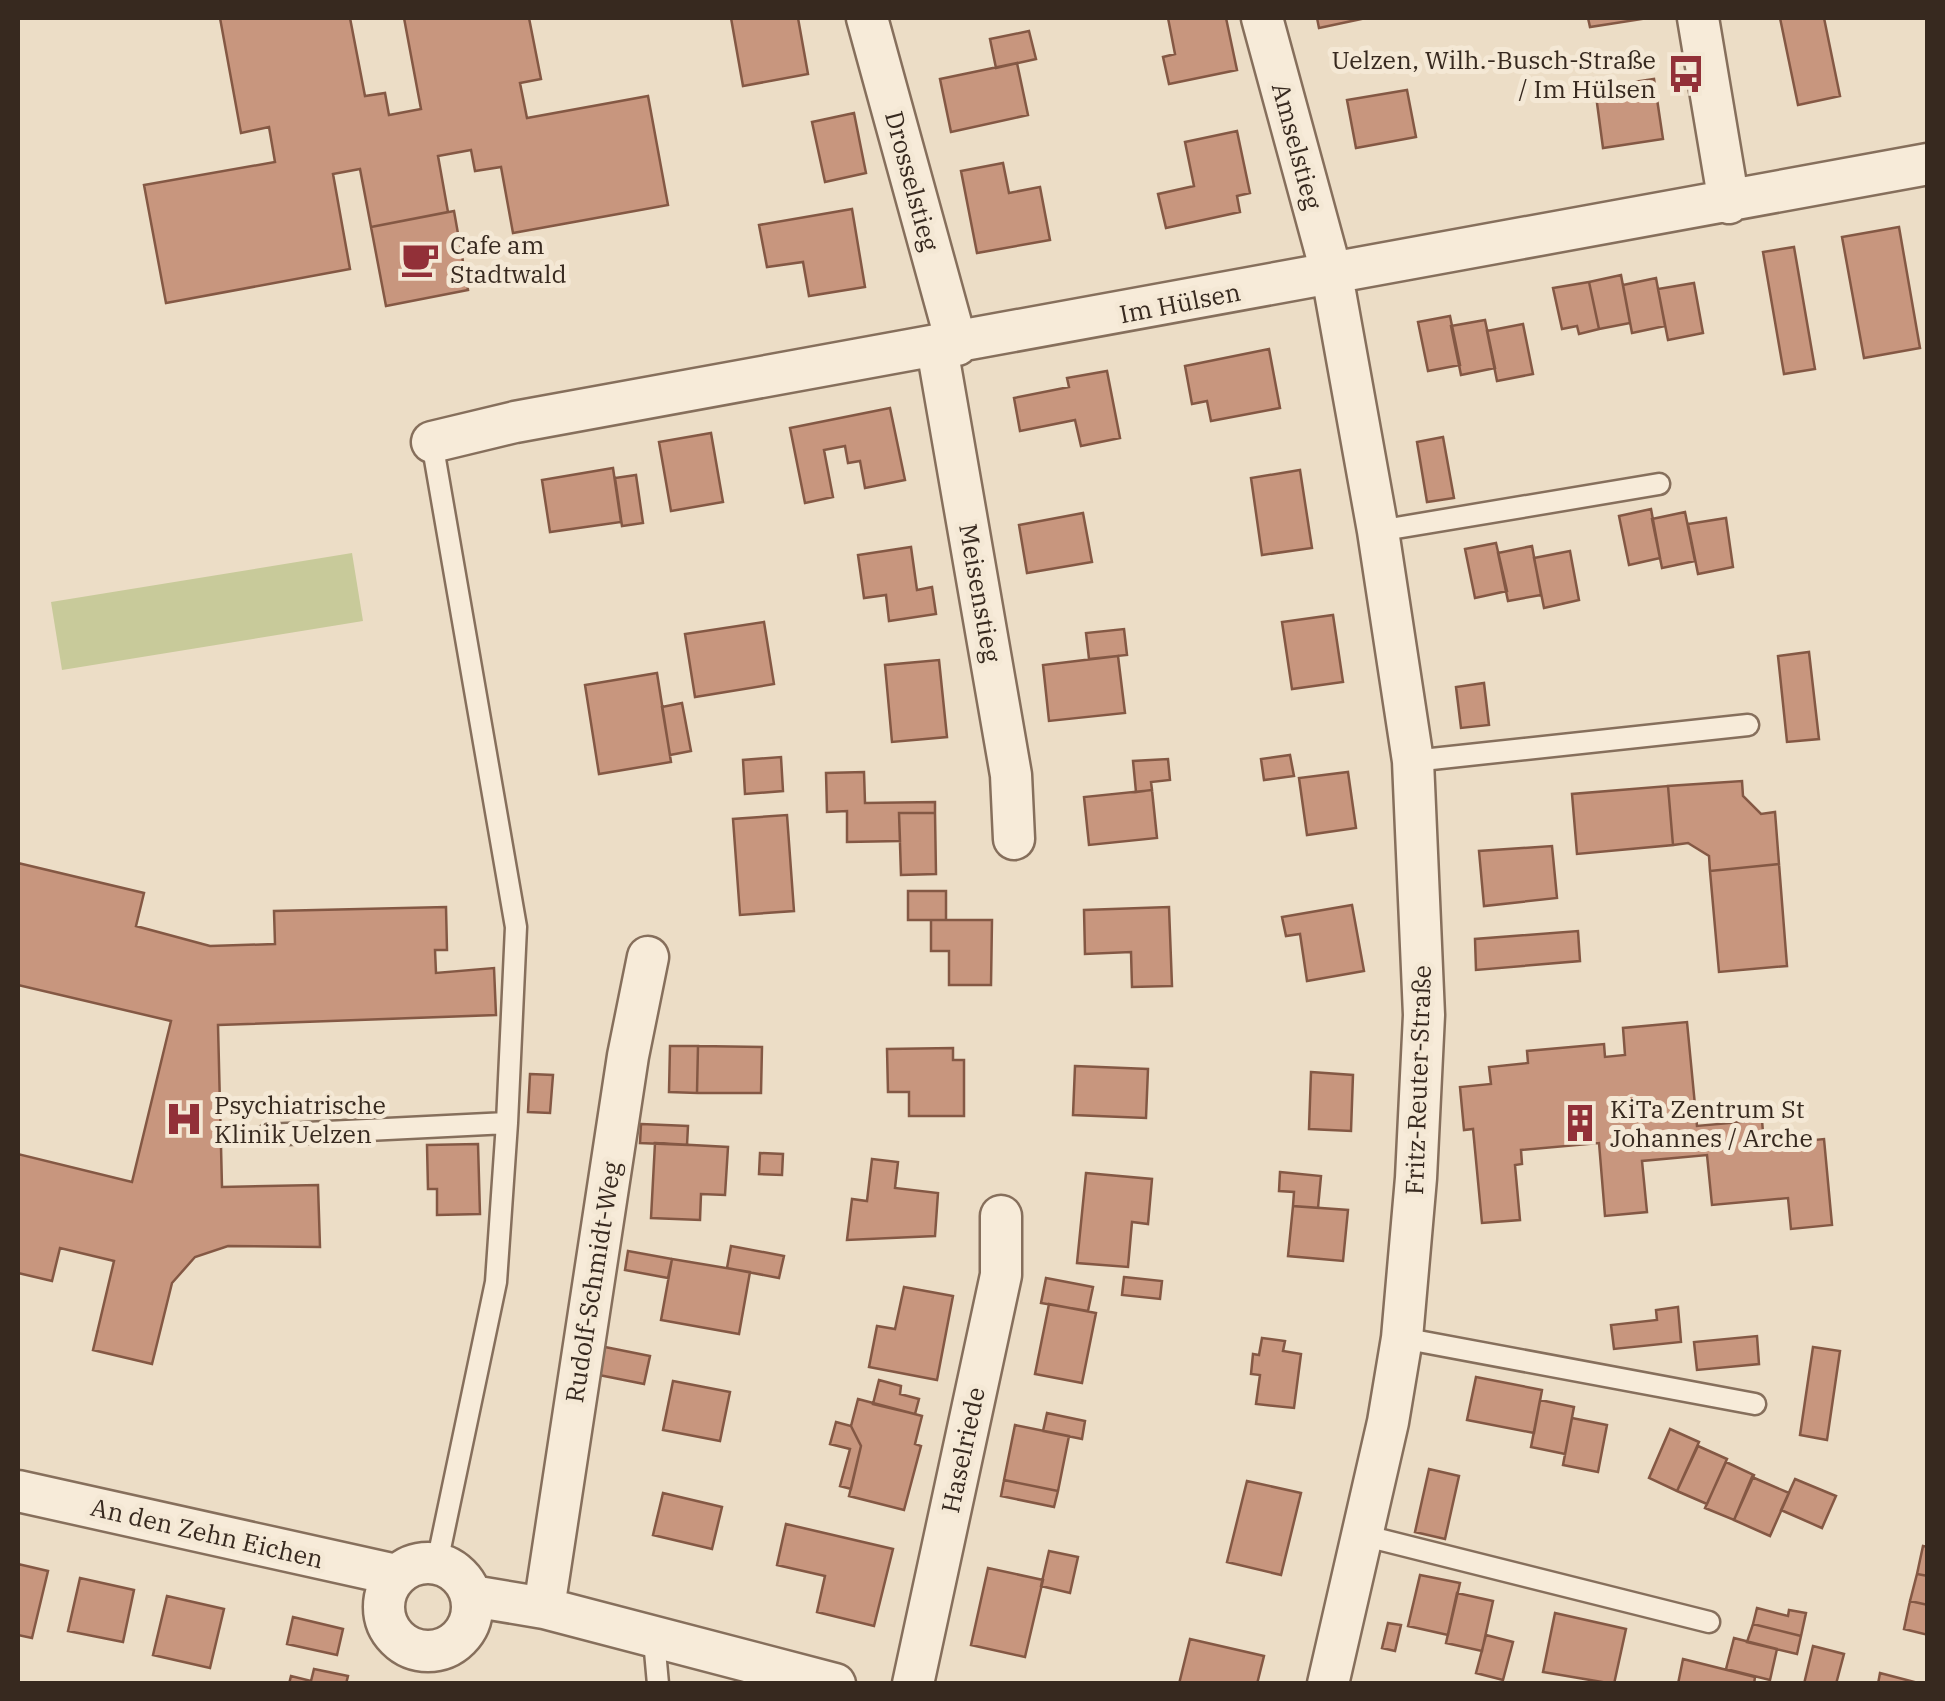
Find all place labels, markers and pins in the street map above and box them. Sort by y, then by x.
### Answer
place label: Uelzen, Wilh.-Busch-Straße / Im Hülsen [1331,43,1656,105]
bus stop icon: Uelzen, Wilh.-Busch-Straße / Im Hülsen [1665,53,1707,95]
place label: Cafe am Stadtwald [450,228,567,290]
cafe icon: Cafe am Stadtwald [399,238,441,280]
place label: Psychiatrische Klinik Uelzen [214,1088,386,1150]
place label: KiTa Zentrum St Johannes / Arche [1610,1092,1813,1154]
hospital icon: Psychiatrische Klinik Uelzen [163,1098,205,1140]
building icon: KiTa Zentrum St Johannes / Arche [1559,1102,1601,1144]

